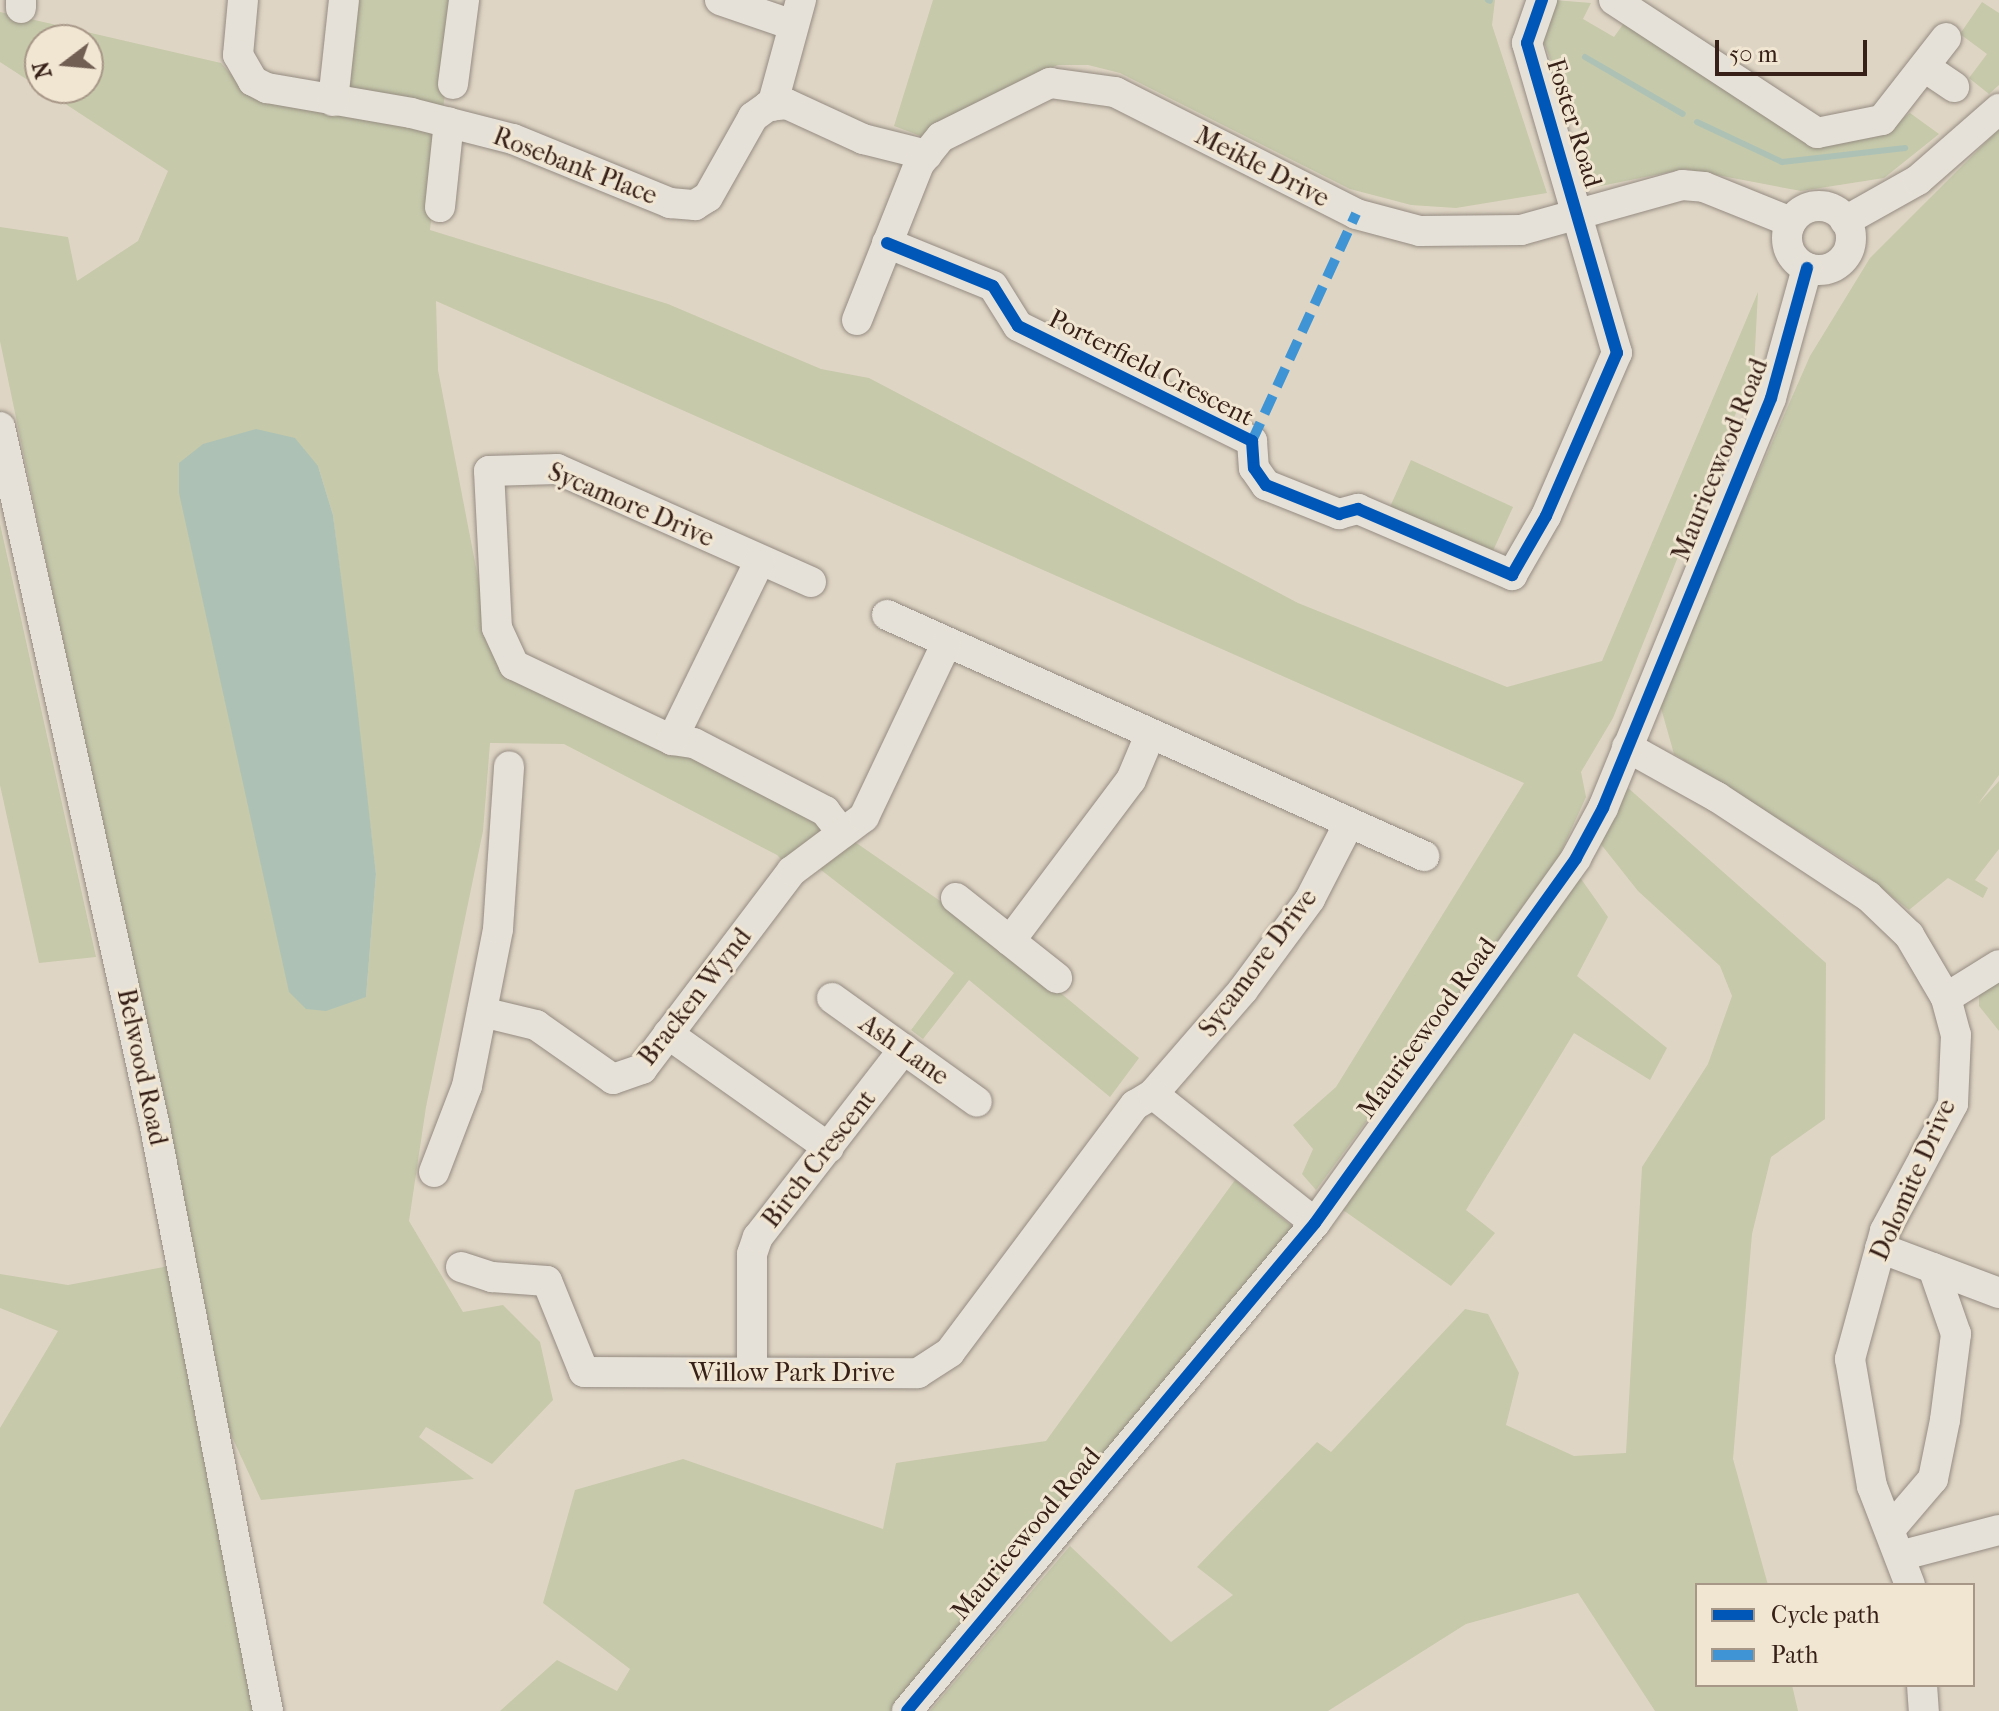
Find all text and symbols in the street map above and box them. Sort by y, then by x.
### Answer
north arrow [24,24,104,104]
scale bar [1719,24,1871,74]
text: 50 m [1729,40,1778,68]
street label: Foster Road [1540,55,1608,191]
text: N [28,58,58,82]
street label: Rosebank Place [489,120,661,212]
street label: Meikle Drive [1190,120,1334,214]
street label: Porterfield Crescent [1043,303,1259,433]
street label: Mauricewood Road [1665,354,1775,566]
street label: Sycamore Drive [543,456,719,554]
street label: Sycamore Drive [1192,883,1324,1043]
street label: Bracken Wynd [632,922,758,1072]
street label: Mauricewood Road [1351,931,1503,1125]
street label: Belwood Road [110,986,174,1148]
street label: Ash Lane [853,1008,955,1092]
street label: Birch Crescent [755,1084,883,1234]
street label: Dolomite Drive [1864,1095,1962,1265]
street label: Willow Park Drive [689,1357,895,1389]
street label: Mauricewood Road [945,1441,1107,1627]
legend [1695,1583,1975,1687]
text: Cycle path [1771,1601,1880,1629]
text: Path [1771,1641,1818,1669]

